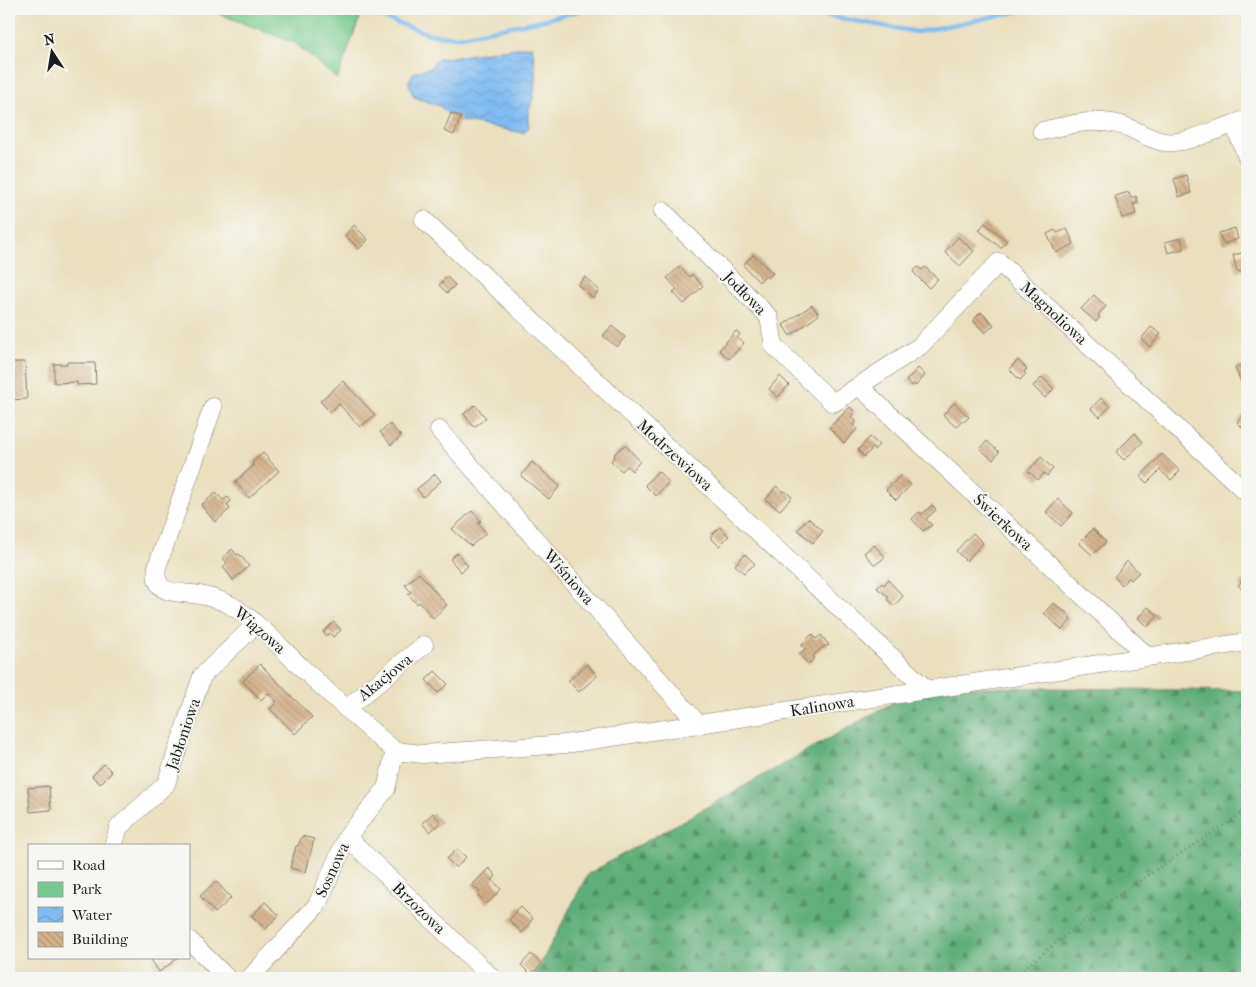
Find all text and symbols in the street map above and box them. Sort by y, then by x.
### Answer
north arrow [28,28,78,78]
text: N [42,30,57,49]
street label: Jodłowa [718,266,771,319]
street label: Magnoliowa [1017,277,1092,349]
street label: Modrzewiowa [633,415,717,495]
street label: Świerkowa [969,489,1038,555]
street label: Wiśniowa [539,545,599,609]
street label: Wiązowa [230,602,290,658]
street label: Akacjowa [353,649,416,705]
street label: Kalinowa [789,691,856,720]
street label: Jabłoniowa [161,695,204,774]
street label: Sosnowa [311,839,353,900]
legend [28,844,190,960]
text: Road [72,856,106,874]
street label: Brzozowa [389,878,450,938]
text: Park [72,880,102,898]
text: Water [71,906,112,924]
text: Building [72,930,129,948]

